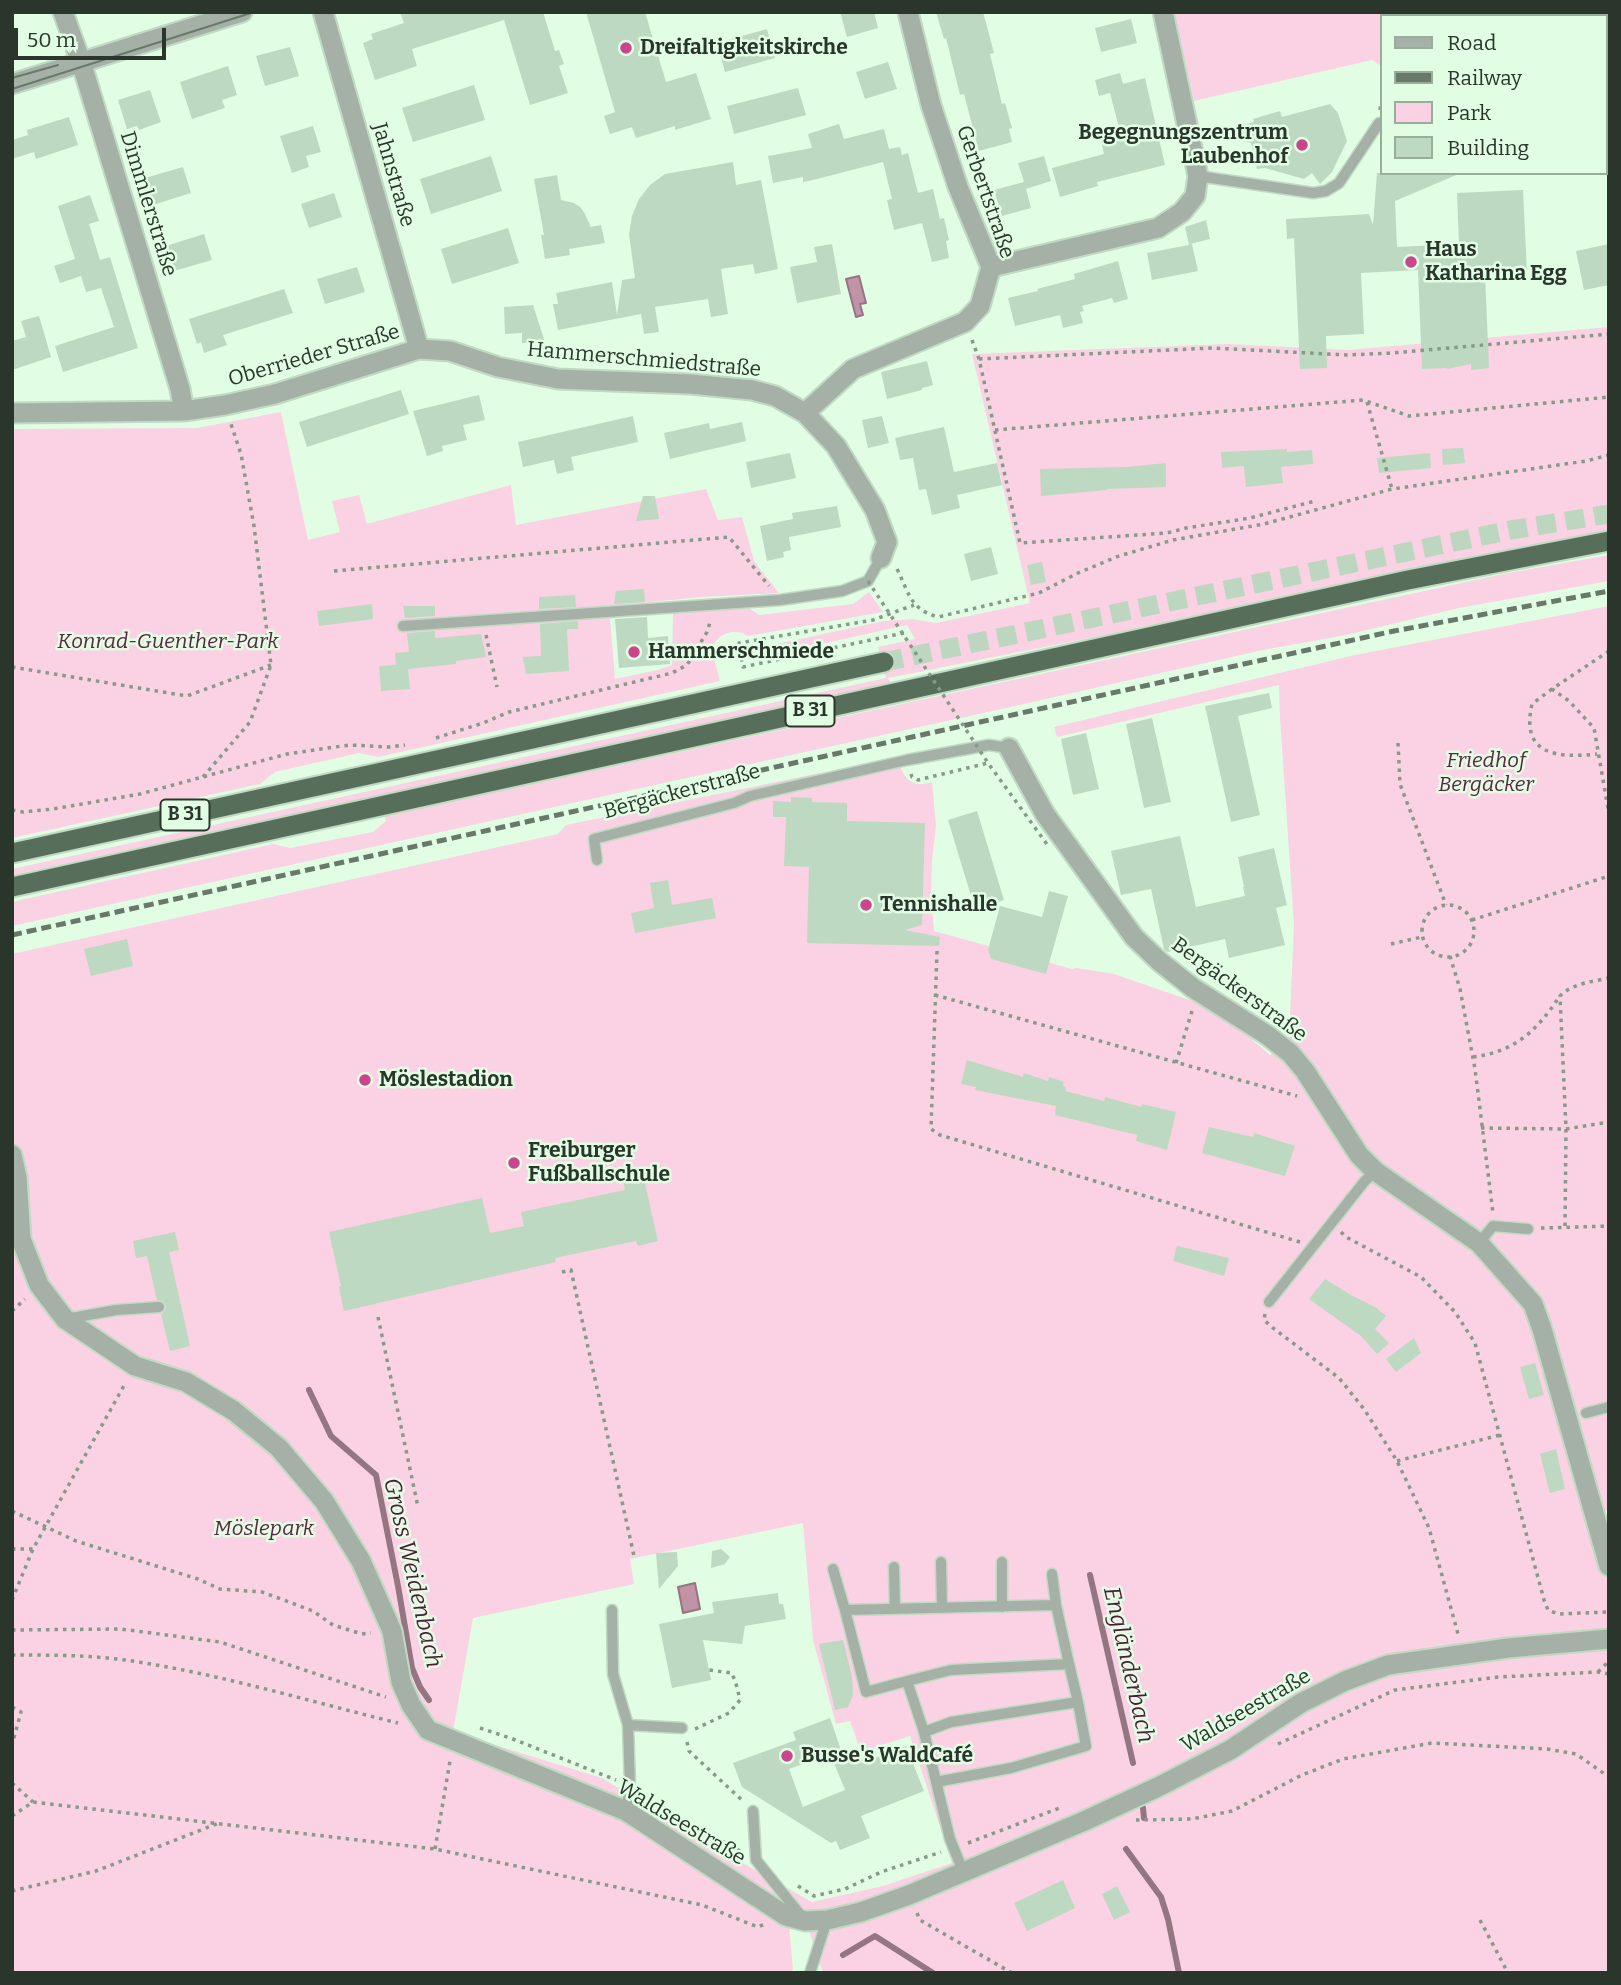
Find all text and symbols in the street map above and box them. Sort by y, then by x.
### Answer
scale bar [18,14,170,58]
legend [1380,14,1607,175]
text: 50 m [27,27,76,53]
text: Road [1447,30,1496,56]
place label: Dreifaltigkeitskirche [640,35,848,61]
marker: Dreifaltigkeitskirche [618,40,634,56]
text: Railway [1447,65,1522,91]
text: Park [1447,100,1491,126]
street label: Jahnstraße [366,120,420,230]
place label: Begegnungszentrum Laubenhof [1078,120,1288,170]
street label: Gerbertstraße [950,122,1020,262]
street label: Dimmlerstraße [114,128,182,280]
text: Building [1447,135,1529,161]
marker: Begegnungszentrum Laubenhof [1294,137,1310,153]
place label: Haus Katharina Egg [1425,237,1567,287]
marker: Haus Katharina Egg [1403,254,1419,270]
street label: Oberrieder Straße [225,319,403,393]
street label: Hammerschmiedstraße [526,337,762,383]
park label: Konrad-Guenther-Park [57,629,279,655]
place label: Hammerschmiede [648,639,834,665]
marker: Hammerschmiede [626,644,642,660]
road number: B 31 [786,696,834,726]
park label: Friedhof Bergäcker [1438,748,1534,798]
street label: Bergäckerstraße [601,759,763,825]
road number: B 31 [160,800,210,830]
place label: Tennishalle [880,892,997,918]
marker: Tennishalle [858,897,874,913]
street label: Bergäckerstraße [1166,932,1312,1048]
place label: Möslestadion [379,1067,513,1093]
marker: Möslestadion [357,1072,373,1088]
place label: Freiburger Fußballschule [528,1138,670,1188]
marker: Freiburger Fußballschule [506,1155,522,1171]
water label: Gross Weidenbach [377,1475,447,1671]
park label: Möslepark [214,1516,314,1542]
water label: Engländerbach [1097,1584,1159,1746]
street label: Waldseestraße [1177,1664,1315,1758]
place label: Busse's WaldCafé [801,1743,973,1769]
marker: Busse's WaldCafé [779,1748,795,1764]
street label: Waldseestraße [612,1775,750,1871]

